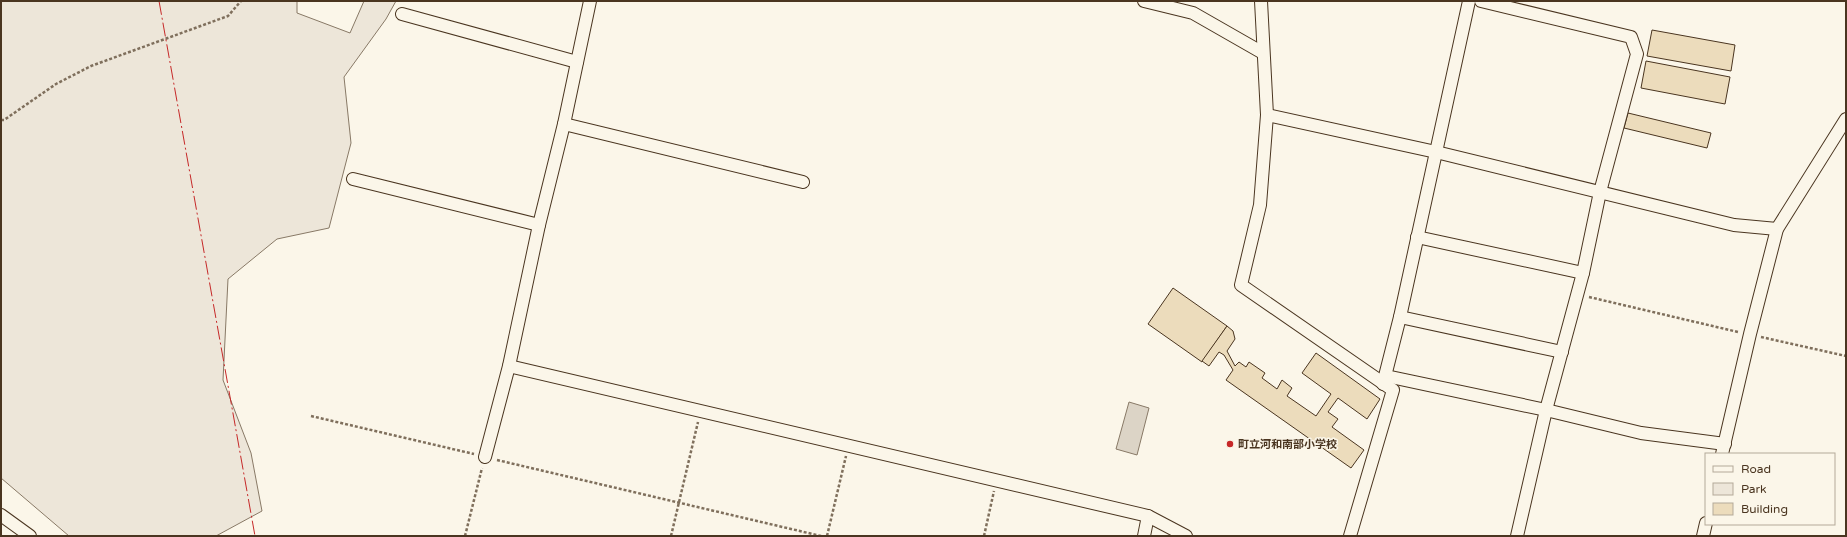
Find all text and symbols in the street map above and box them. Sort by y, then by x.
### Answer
place label: 町立河和南部小学校 [1238,438,1337,451]
marker: 町立河和南部小学校 [1225,439,1235,449]
legend [1705,453,1835,525]
text: Road [1741,462,1771,476]
text: Park [1741,482,1767,496]
text: Building [1741,502,1788,516]

